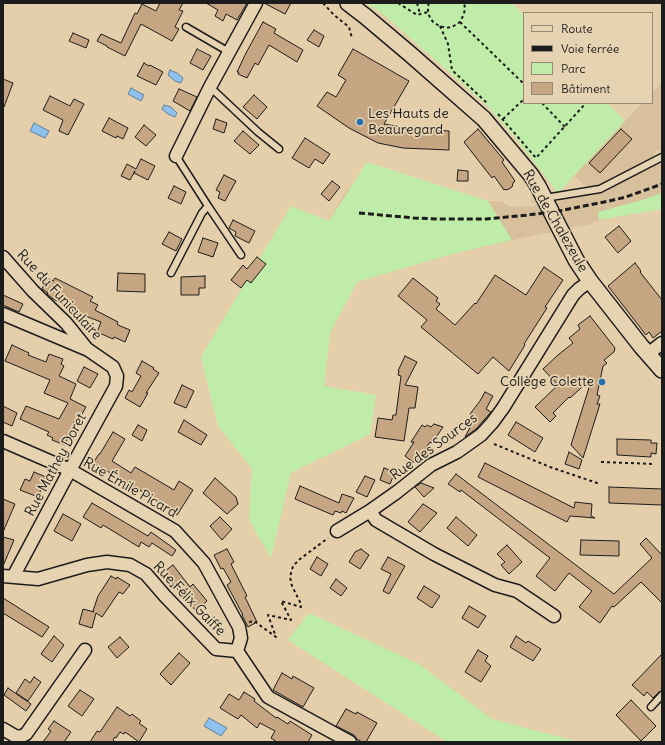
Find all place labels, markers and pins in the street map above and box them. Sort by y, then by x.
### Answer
place label: Les Hauts de Beauregard [368,106,449,138]
marker: Les Hauts de Beauregard [355,117,365,127]
place label: Collège Colette [500,374,594,390]
marker: Collège Colette [597,377,607,387]

